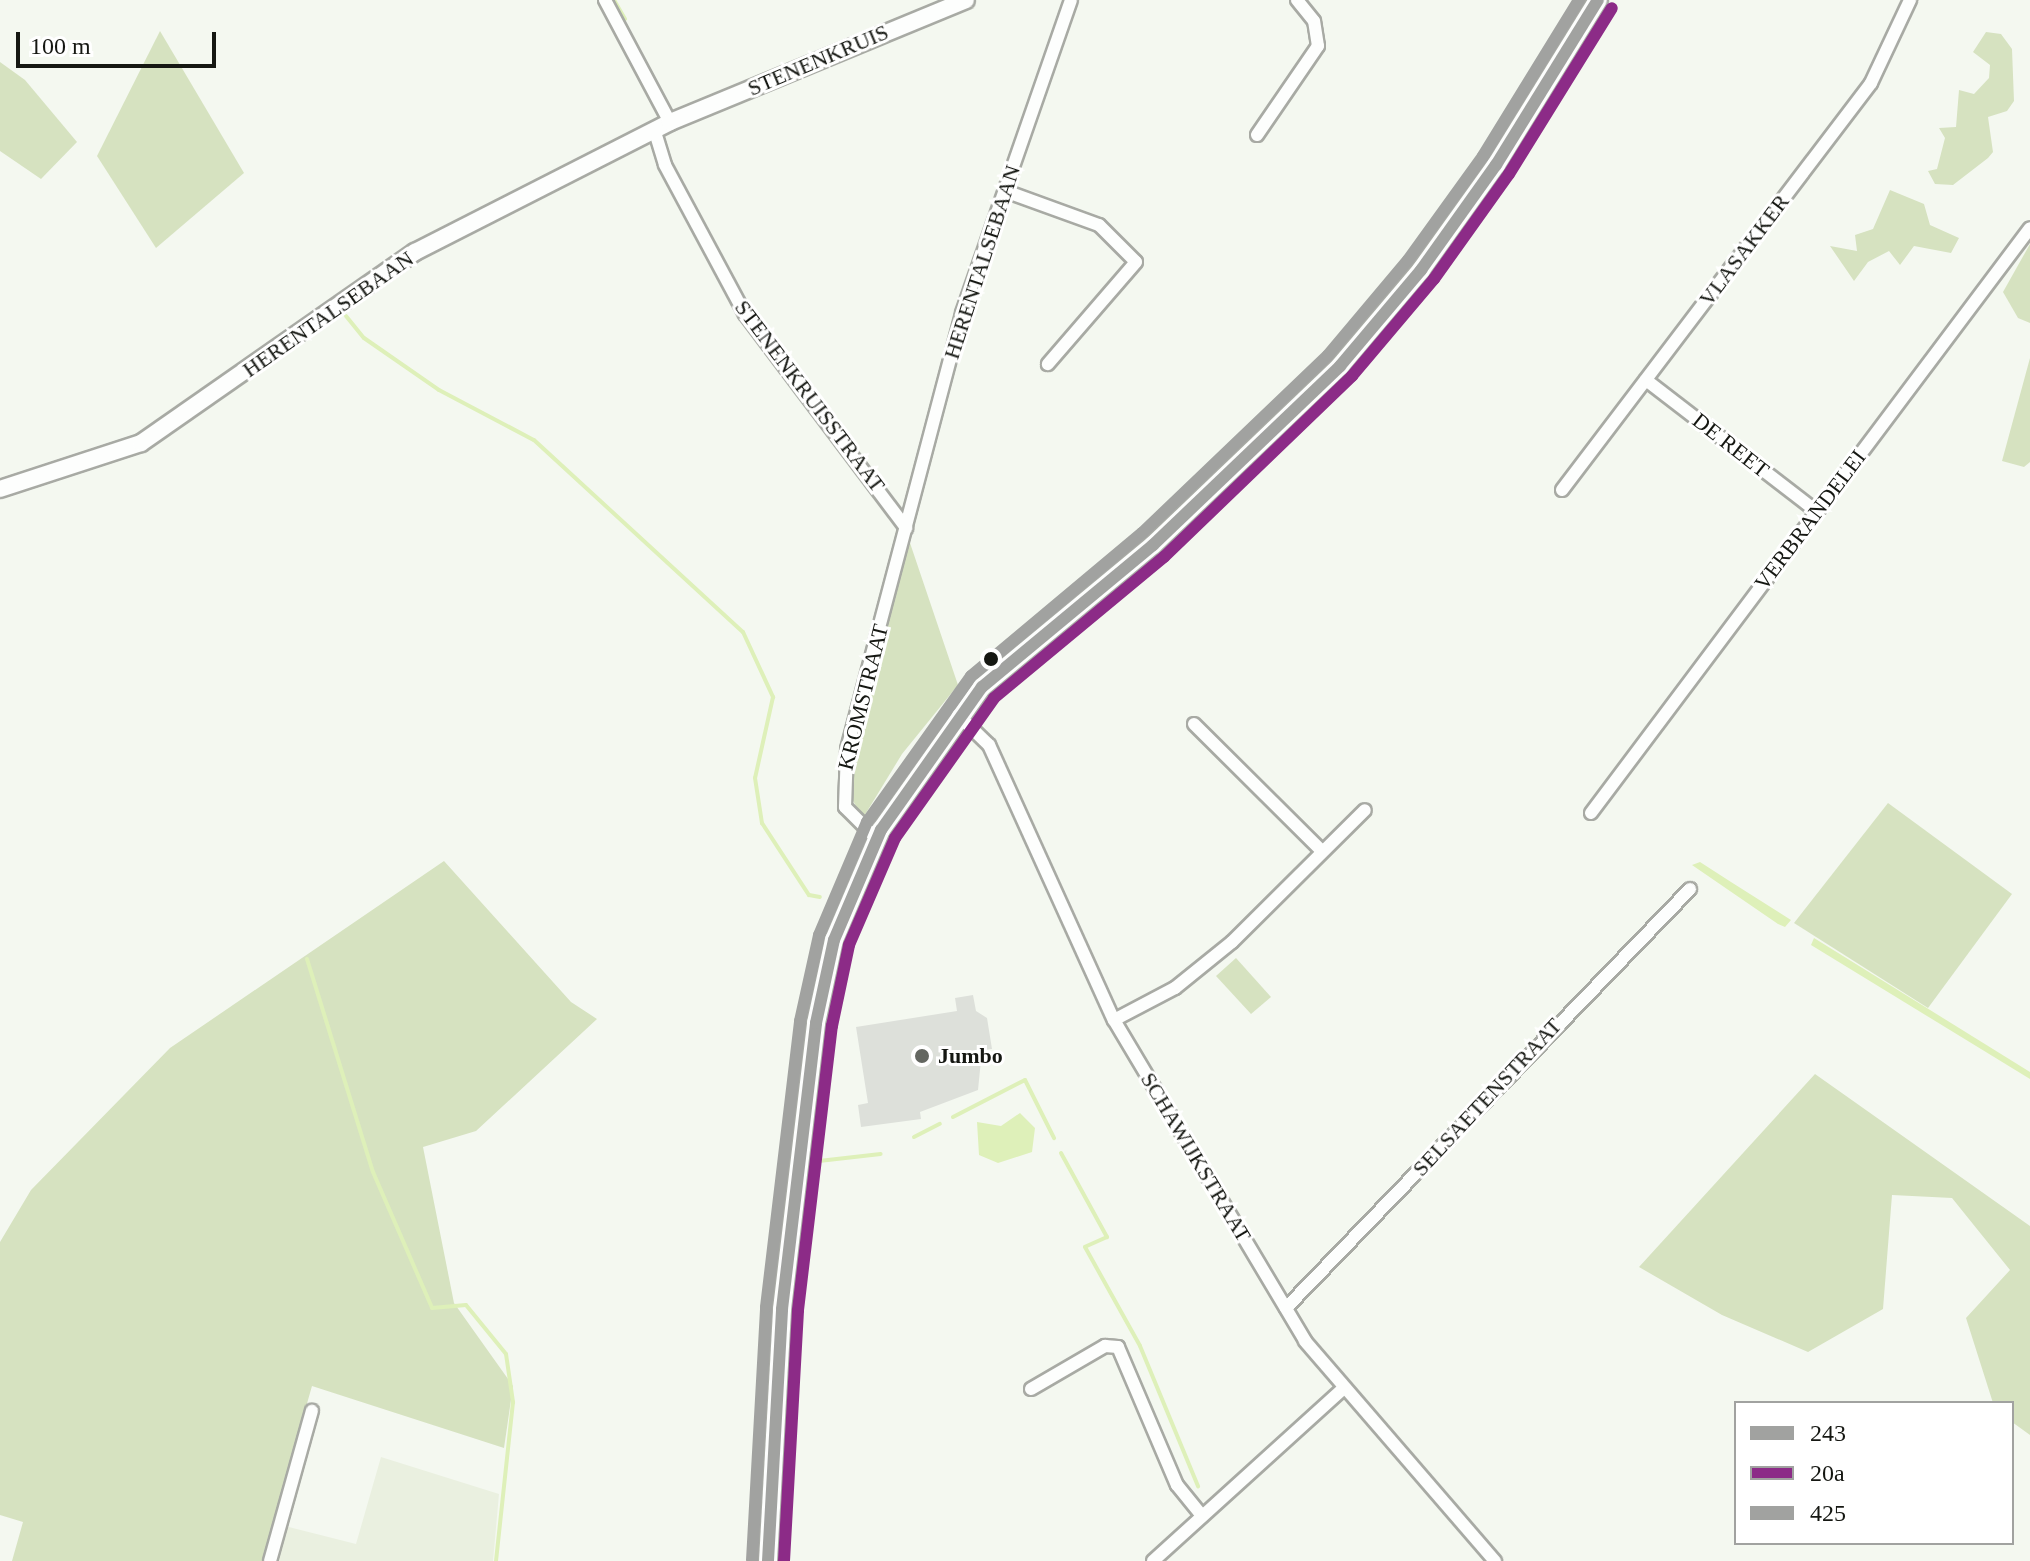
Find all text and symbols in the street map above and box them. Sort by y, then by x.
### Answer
scale bar [20,16,220,66]
street label: STENENKRUIS [744,18,892,102]
text: 100 m [30,33,91,59]
street label: HERENTALSEBAAN [938,162,1026,362]
street label: VLASAKKER [1693,189,1795,311]
street label: HERENTALSEBAAN [238,245,418,383]
street label: STENENKRUISSTRAAT [729,295,891,497]
street label: DE REET [1687,407,1775,483]
street label: VERBRANDELEI [1749,445,1871,595]
street label: KROMSTRAAT [832,621,894,773]
unlabelled marker [983,651,999,667]
street label: SELSAETENSTRAAT [1407,1012,1567,1182]
place label: Jumbo [938,1043,1003,1069]
marker: Jumbo [913,1047,931,1065]
street label: SCHAWIJKSTRAAT [1135,1068,1257,1246]
legend [1734,1401,2014,1545]
text: 243 [1810,1420,1846,1446]
text: 20a [1810,1460,1845,1486]
text: 425 [1810,1500,1846,1526]

